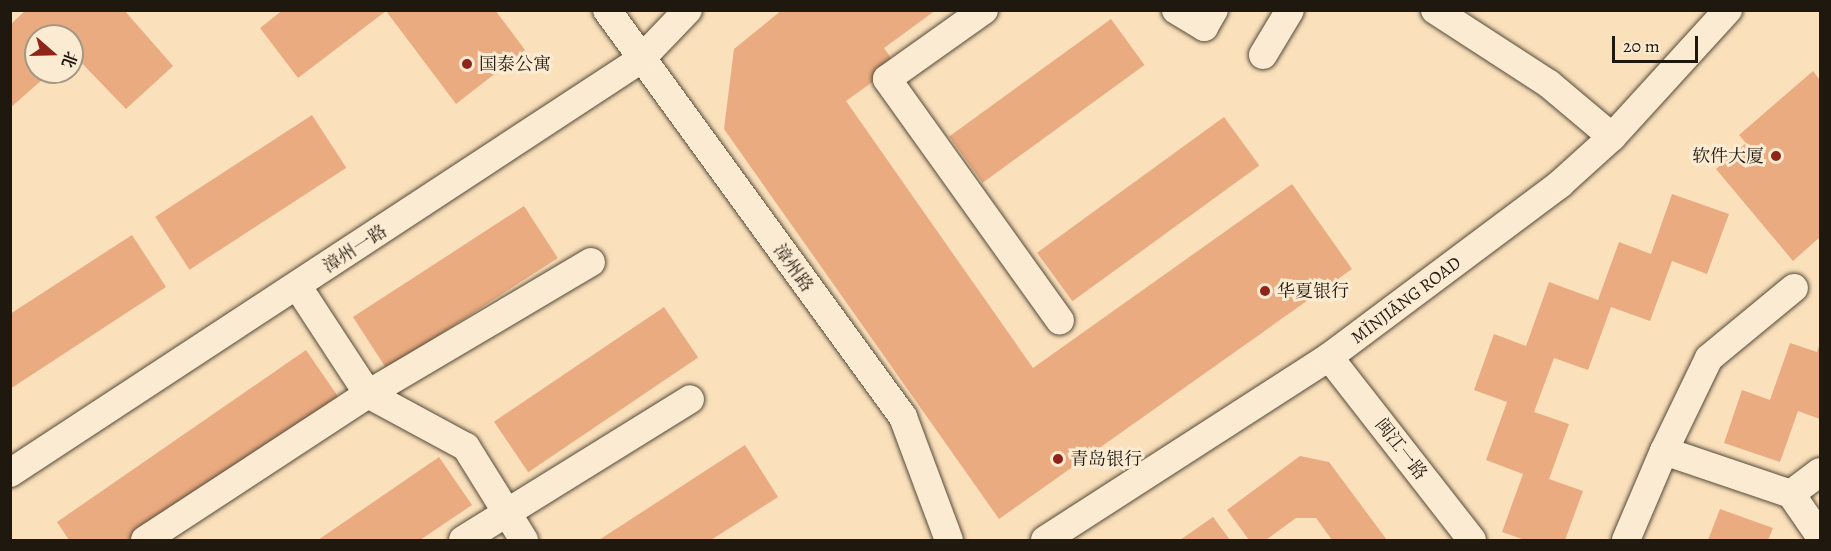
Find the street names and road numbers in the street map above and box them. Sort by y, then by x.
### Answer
street label: 漳州一路 [319,220,391,278]
street label: 漳州路 [768,240,818,296]
street label: MǏNJIĀNG ROAD [1347,252,1465,348]
street label: 闽江一路 [1370,414,1432,484]

